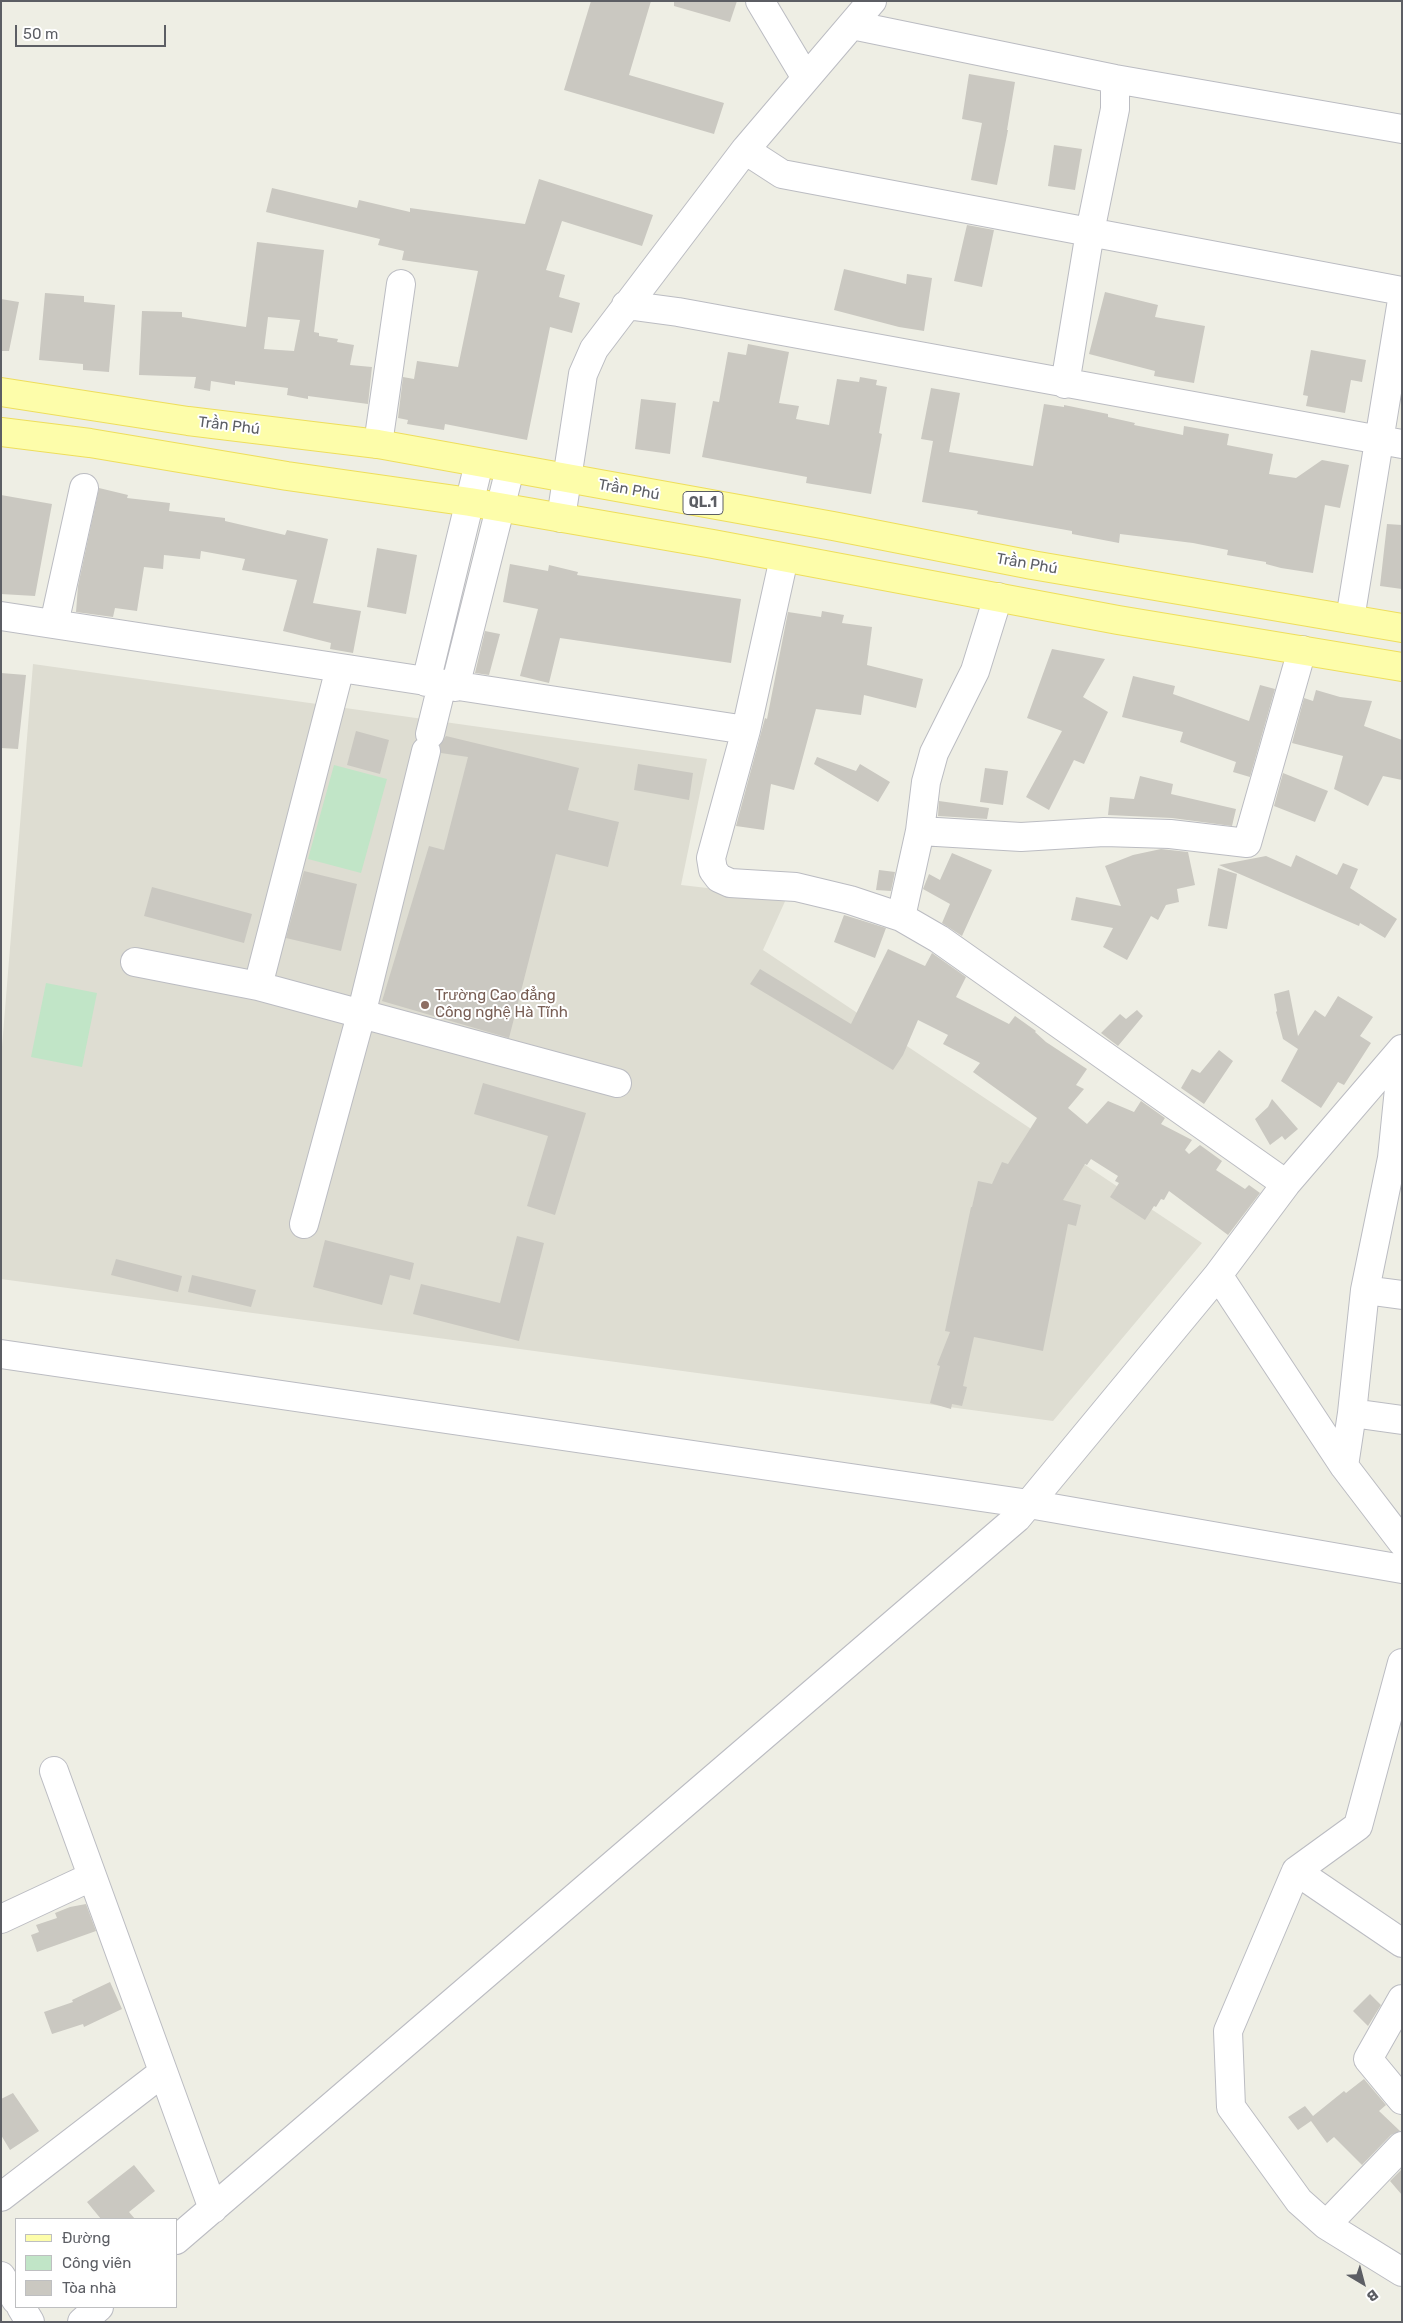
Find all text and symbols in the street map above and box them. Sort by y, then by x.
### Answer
scale bar [18,15,169,47]
text: 50 m [23,25,58,43]
street label: Trần Phú [197,413,261,439]
street label: Trần Phú [597,476,661,504]
road number: QL.1 [683,492,723,514]
street label: Trần Phú [995,550,1059,578]
place label: Trường Cao đẳng Công nghệ Hà Tĩnh [435,987,568,1022]
marker: Trường Cao đẳng Công nghệ Hà Tĩnh [419,999,431,1011]
legend [15,2218,178,2308]
text: Đường [62,2229,110,2247]
text: Công viên [62,2254,131,2272]
north arrow [1338,2258,1388,2308]
text: Tòa nhà [62,2279,116,2297]
text: B [1363,2286,1381,2305]

